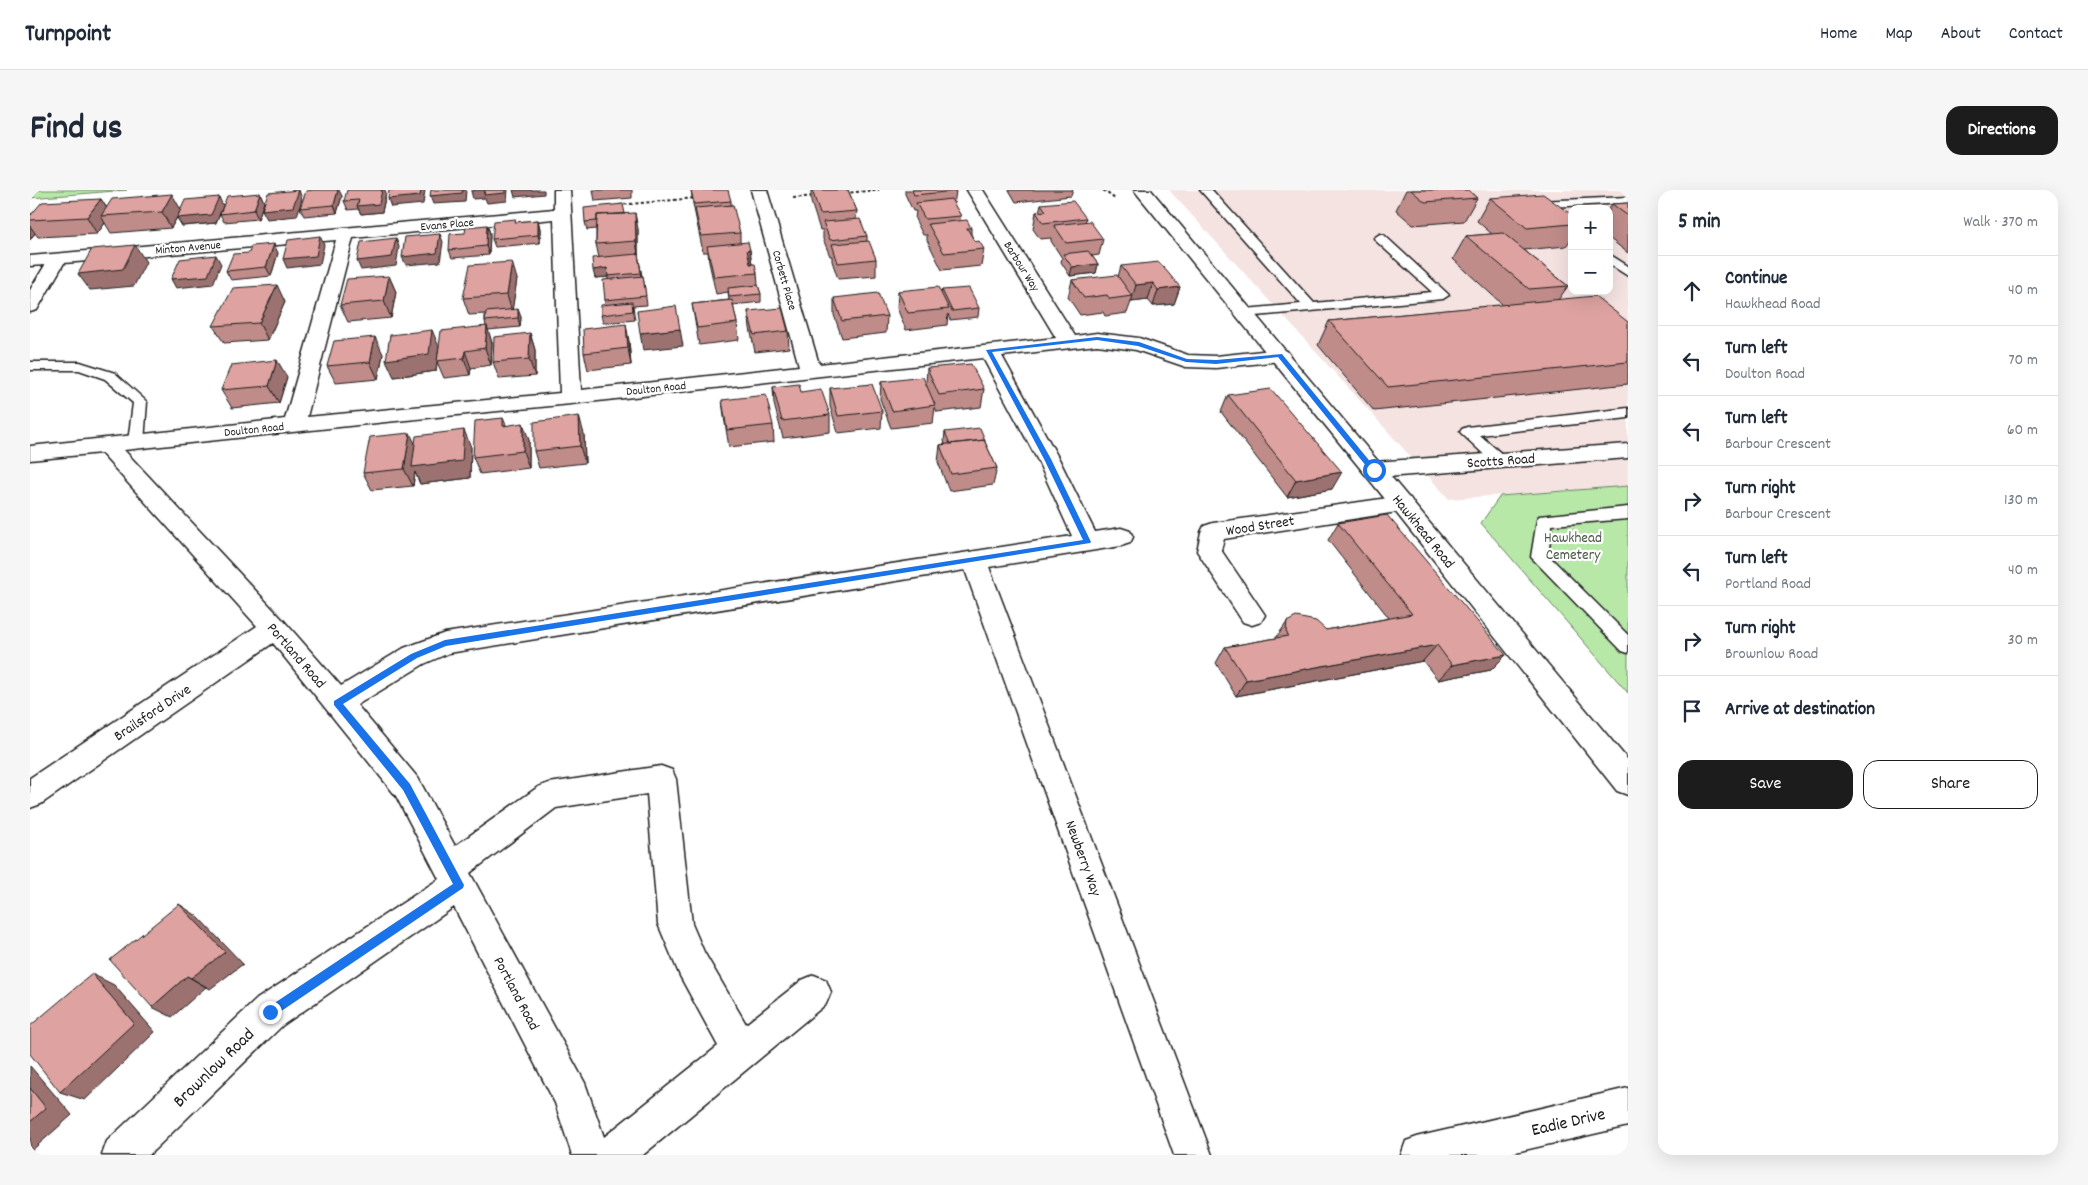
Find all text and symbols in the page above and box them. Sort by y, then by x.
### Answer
text: Turnpoint [25,18,111,52]
text: Home [1820,22,1857,47]
text: Map [1885,22,1913,47]
text: About [1941,22,1981,47]
text: Contact [2009,22,2063,47]
text: Find us [30,105,122,155]
button: Directions [1946,106,2058,155]
map controls [1568,205,1613,295]
button: + [1568,205,1613,250]
text: 5 min [1678,208,1721,238]
text: Walk · 370 m [1963,211,2038,234]
street label: Evans Place [420,215,475,236]
street label: Minton Avenue [155,237,222,260]
street label: Barbour Way [999,239,1043,296]
street label: Corbett Place [767,248,800,312]
button: − [1568,250,1613,295]
text: Continue [1725,266,1787,293]
icon: ahead [1678,277,1706,305]
text: 40 m [2008,279,2038,302]
text: Hawkhead Road [1725,293,1821,316]
text: Turn left [1725,336,1788,363]
icon: left [1678,347,1706,375]
text: 70 m [2008,349,2038,372]
text: Doulton Road [1725,363,1805,386]
street label: Doulton Road [625,378,687,401]
text: Turn left [1725,406,1788,433]
icon: left [1678,417,1706,445]
street label: Doulton Road [223,419,285,442]
text: 60 m [2007,419,2038,442]
text: Barbour Crescent [1725,433,1831,456]
street label: Scotts Road [1466,449,1536,475]
route start [1363,459,1386,482]
text: Turn right [1725,476,1796,503]
icon: right [1678,487,1706,515]
text: 130 m [2004,489,2038,512]
street label: Hawkhead Road [1386,491,1459,574]
text: Barbour Crescent [1725,503,1831,526]
street label: Wood Street [1225,511,1297,543]
park label: Hawkhead Cemetery [1544,528,1602,567]
text: Turn left [1725,546,1788,573]
icon: left [1678,557,1706,585]
text: 40 m [2008,559,2038,582]
text: Portland Road [1725,573,1811,596]
text: Turn right [1725,616,1796,643]
street label: Portland Road [261,619,330,694]
icon: right [1678,627,1706,655]
text: 30 m [2008,629,2038,652]
text: Brownlow Road [1725,643,1818,666]
street label: Brailsford Drive [110,679,197,748]
icon: arrive [1678,697,1706,725]
text: Arrive at destination [1725,697,1875,724]
button: Save [1678,760,1853,809]
button: Share [1863,760,2038,809]
street label: Newberry Way [1058,818,1106,900]
street label: Portland Road [487,953,544,1035]
route end [259,1001,282,1024]
street label: Brownlow Road [168,1023,261,1114]
street label: Eadie Drive [1529,1103,1608,1144]

